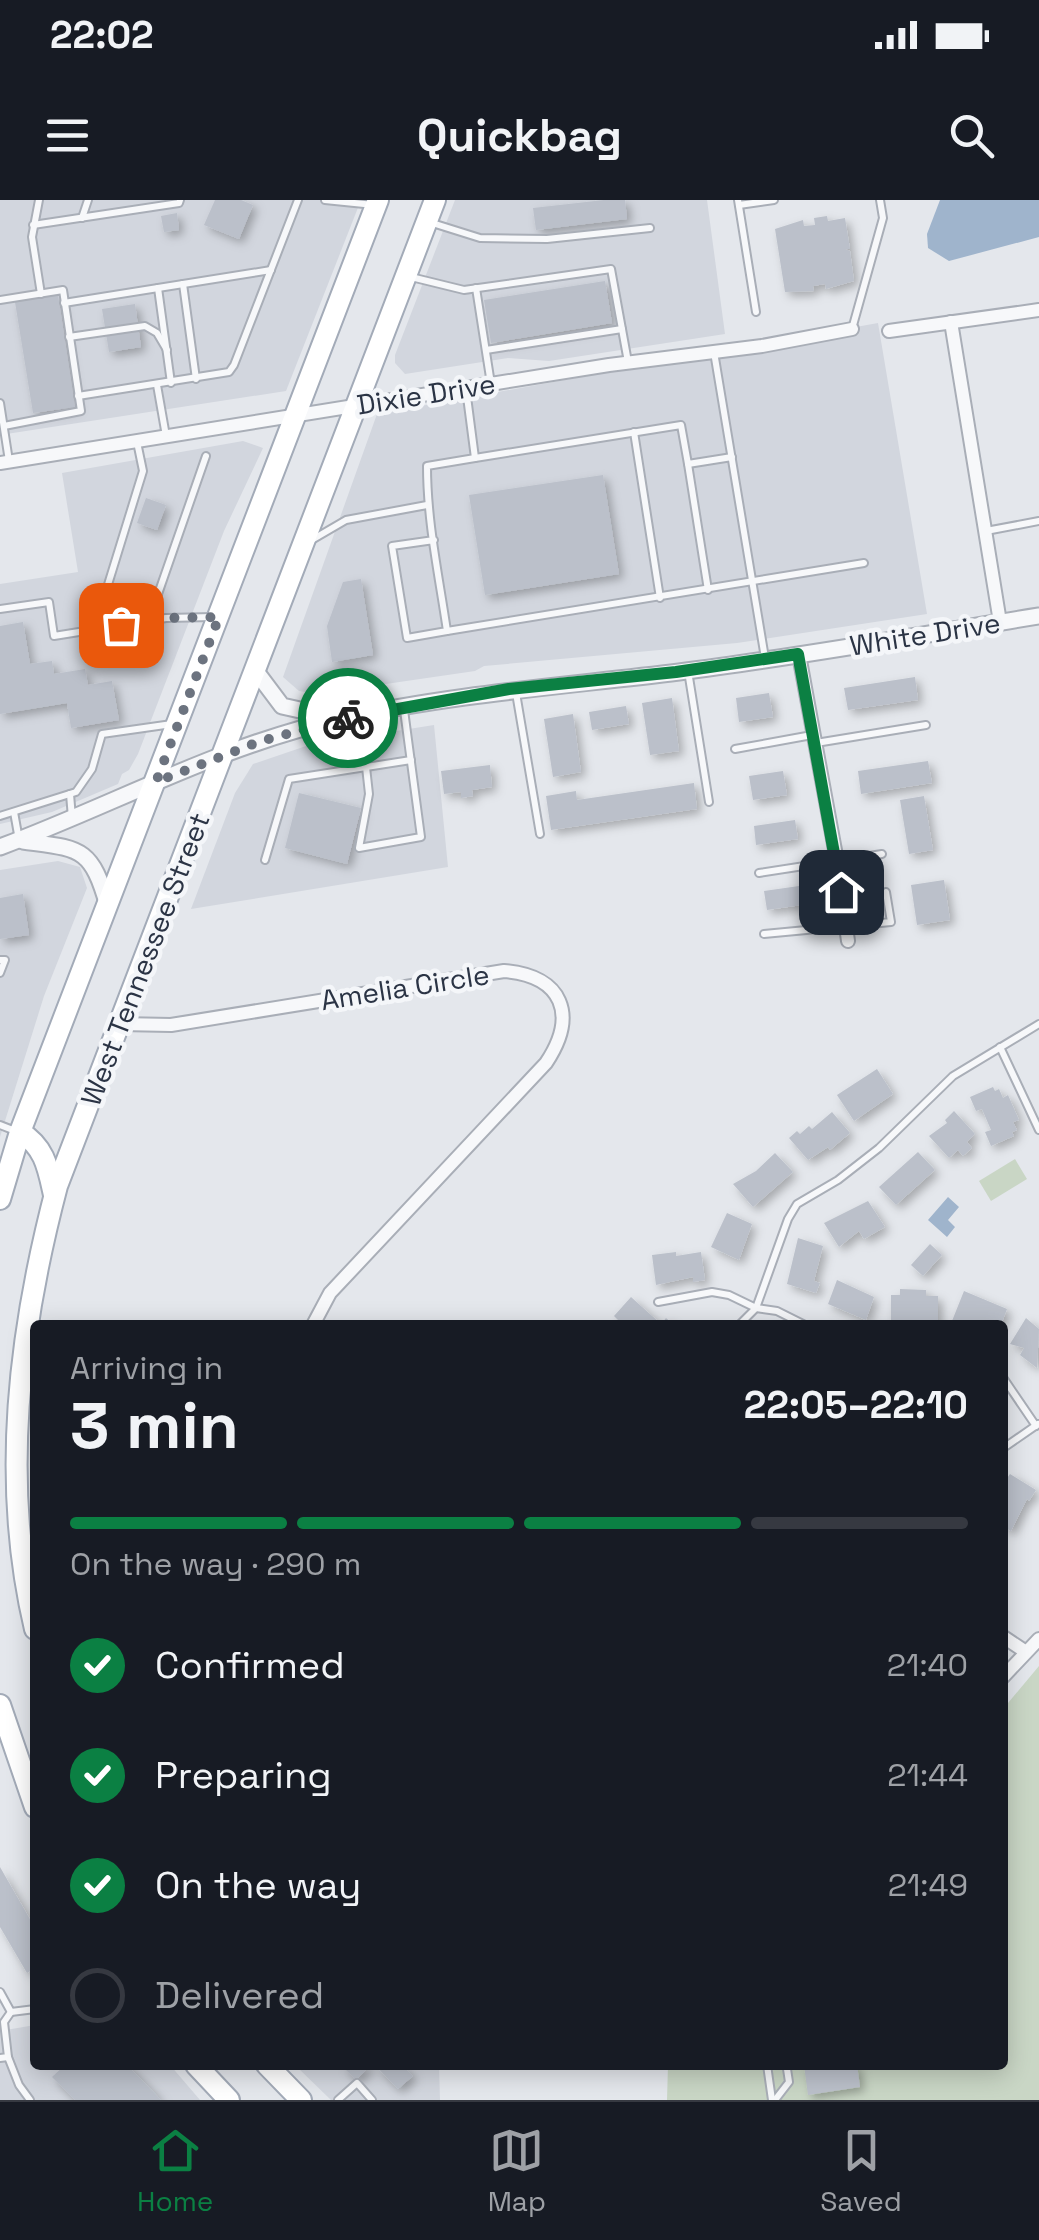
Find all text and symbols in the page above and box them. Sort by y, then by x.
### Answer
text: 22:02 [50,11,154,59]
text: Quickbag [417,107,622,164]
icon: menu [40,108,95,163]
icon: search [944,108,999,163]
street label: Dixie Drive [354,365,498,423]
pin [79,583,164,668]
icon: bag [94,598,149,653]
street label: White Drive [847,604,1003,664]
courier [298,668,398,768]
icon: bike [321,691,376,746]
street label: West Tennessee Street [72,807,218,1111]
pin [799,850,884,935]
icon: home [814,865,869,920]
street label: Amelia Circle [318,956,492,1018]
text: Arriving in [70,1348,223,1388]
text: 22:05–22:10 [744,1381,968,1429]
text: 3 min [70,1384,239,1467]
text: On the way · 290 m [70,1544,361,1584]
icon: check [70,1638,125,1693]
text: Confirmed [155,1641,345,1689]
text: 21:40 [887,1645,968,1685]
icon: check [70,1748,125,1803]
text: Preparing [155,1751,332,1799]
text: 21:44 [887,1755,968,1795]
icon: check [70,1858,125,1913]
text: On the way [155,1861,361,1909]
text: 21:49 [888,1865,968,1905]
text: Delivered [155,1971,324,2019]
tab: Home [137,2123,213,2219]
tab: Map [488,2123,546,2219]
tab: Saved [820,2123,902,2219]

